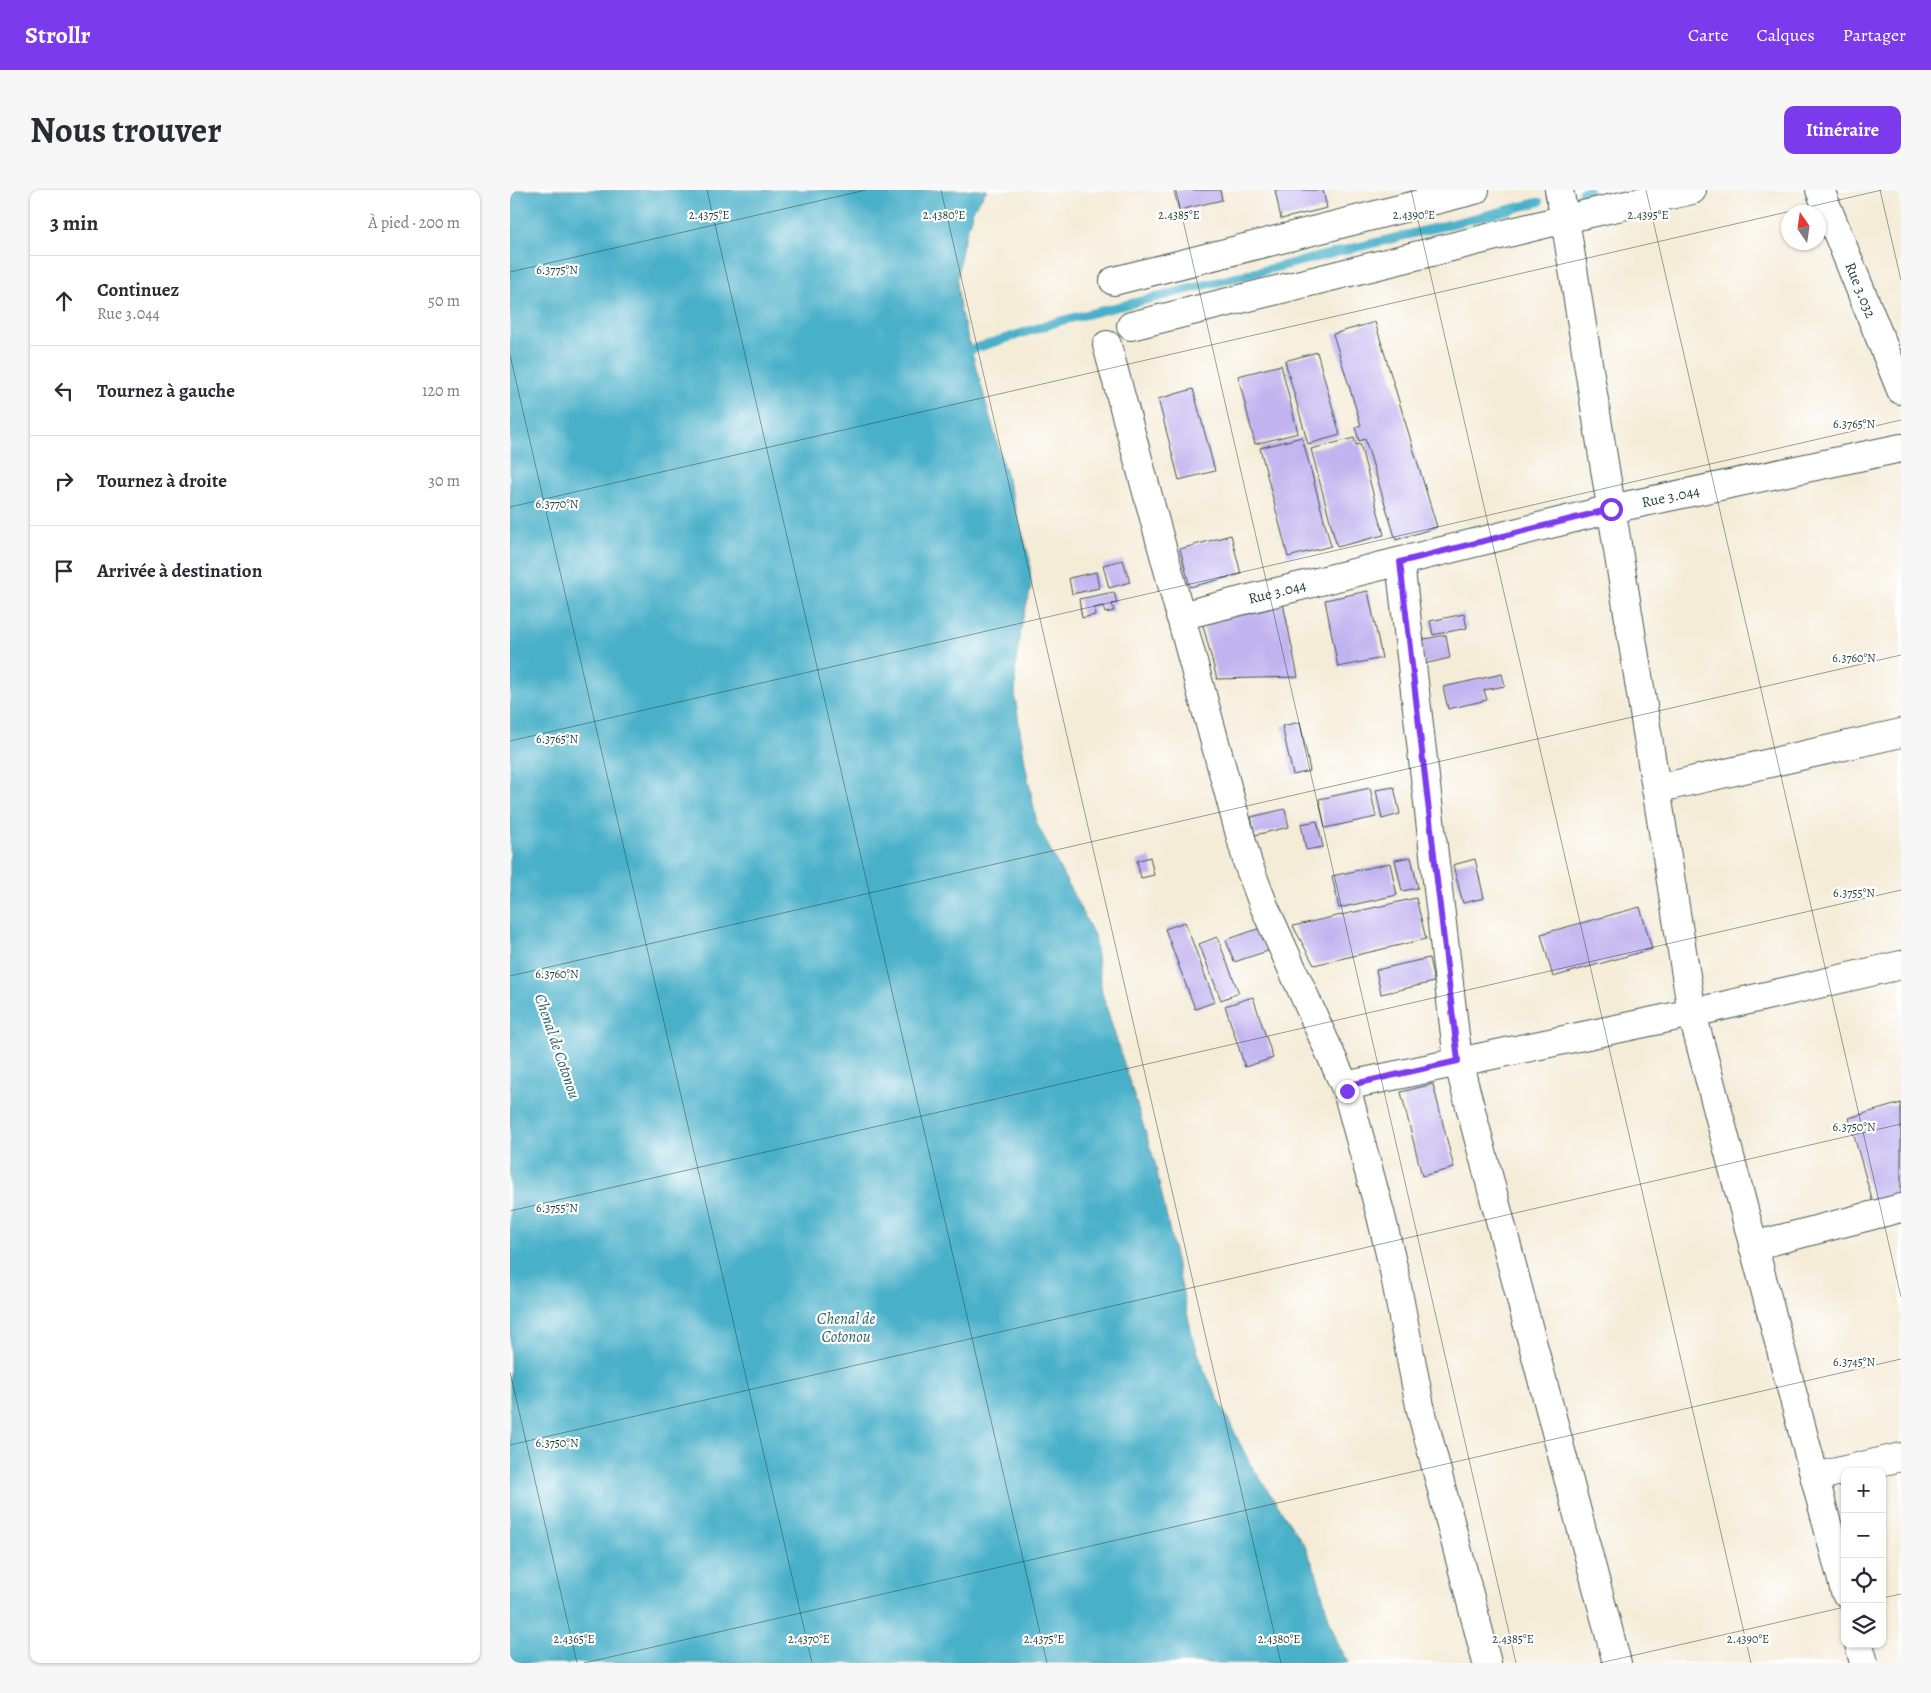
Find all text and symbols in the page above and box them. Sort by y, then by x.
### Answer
text: Strollr [25,19,90,51]
text: Carte [1688,23,1728,47]
text: Calques [1756,23,1815,47]
text: Partager [1843,23,1906,47]
text: Nous trouver [30,106,222,154]
button: Itinéraire [1784,106,1901,154]
north arrow [1781,205,1826,250]
text: 2.4375°E [689,207,729,223]
text: 2.4380°E [923,207,965,223]
text: 2.4385°E [1158,207,1200,223]
text: 2.4390°E [1393,207,1435,223]
text: 2.4395°E [1627,207,1669,223]
text: 3 min [50,209,98,237]
text: À pied · 200 m [368,212,460,234]
street label: Rue 3.032 [1840,259,1881,321]
text: 6.3775°N [536,262,578,278]
text: Continuez [97,277,179,303]
icon: ahead [50,287,78,315]
text: 50 m [428,290,460,312]
text: Rue 3.044 [97,303,160,325]
icon: left [50,377,78,405]
text: Tournez à gauche [97,378,235,404]
text: 120 m [422,380,460,402]
text: 6.3765°N [1833,416,1875,432]
icon: right [50,467,78,495]
text: Tournez à droite [97,468,227,494]
text: 30 m [428,470,460,492]
street label: Rue 3.044 [1640,481,1702,512]
text: 6.3770°N [536,496,579,512]
route start [1600,498,1623,521]
icon: arrive [50,557,78,585]
text: Arrivée à destination [97,558,262,584]
street label: Rue 3.044 [1246,575,1308,609]
text: 6.3760°N [1832,650,1876,666]
text: 6.3765°N [536,731,578,747]
text: 6.3755°N [1833,885,1875,901]
text: 6.3760°N [535,966,579,982]
water label: Chenal de Cotonou [529,991,585,1102]
route end [1336,1080,1359,1103]
text: 6.3750°N [1832,1119,1876,1135]
text: 6.3755°N [536,1200,578,1216]
water label: Chenal de Cotonou [817,1308,875,1348]
text: 6.3745°N [1833,1354,1875,1370]
text: 6.3750°N [535,1435,579,1451]
map controls [1841,1468,1886,1648]
button: + [1841,1468,1886,1513]
button: − [1841,1513,1886,1558]
button: locate [1841,1558,1886,1603]
button: layers [1841,1603,1886,1648]
text: 2.4365°E [553,1631,595,1647]
text: 2.4370°E [788,1631,830,1647]
text: 2.4375°E [1024,1631,1064,1647]
text: 2.4380°E [1258,1631,1300,1647]
text: 2.4385°E [1492,1631,1534,1647]
text: 2.4390°E [1727,1631,1769,1647]

